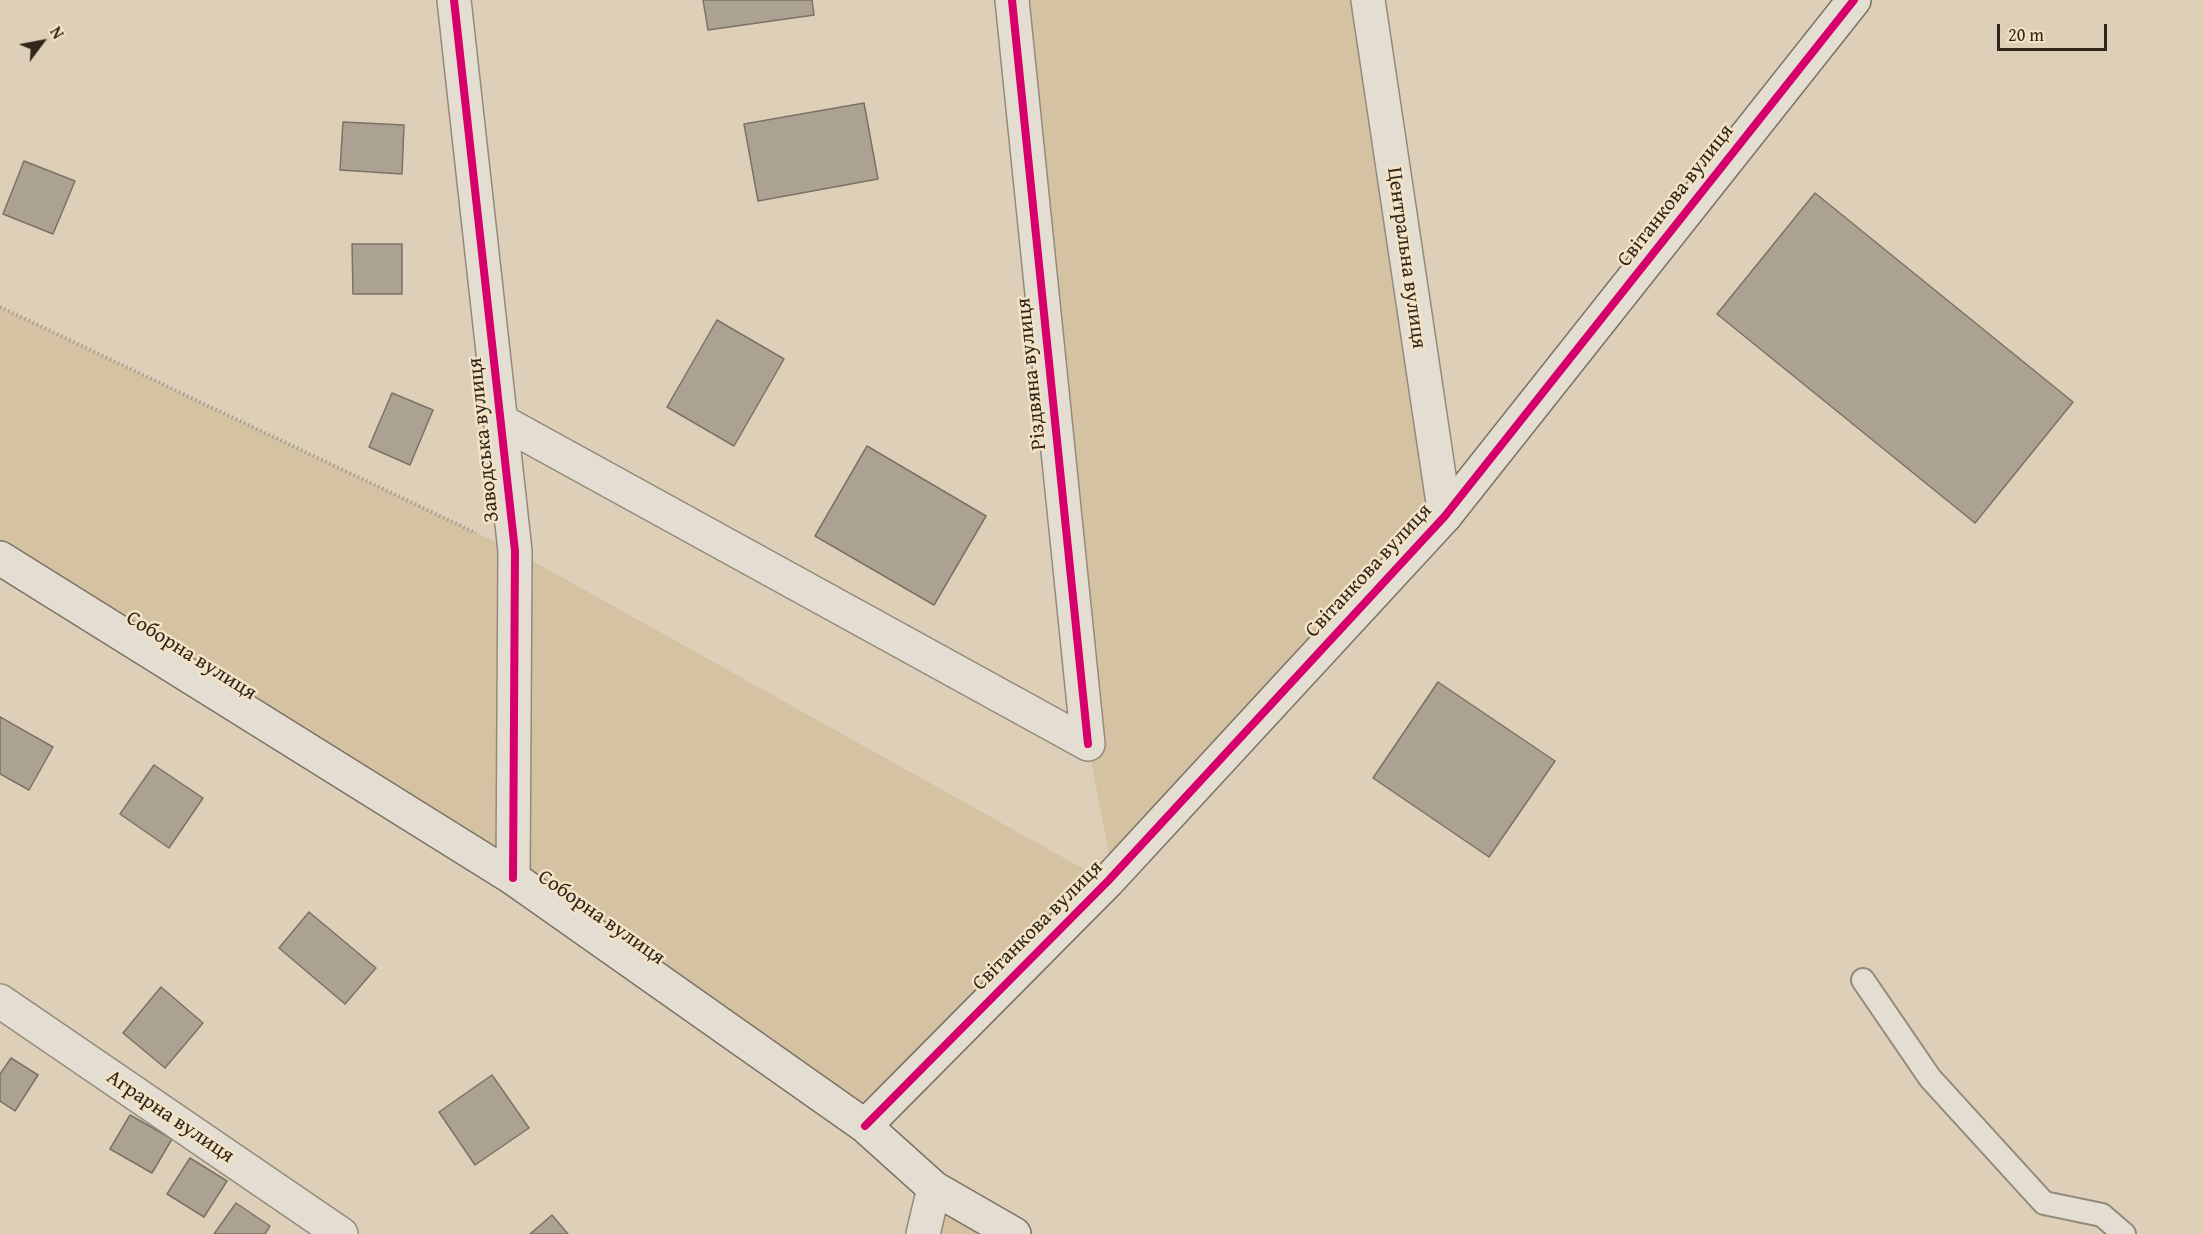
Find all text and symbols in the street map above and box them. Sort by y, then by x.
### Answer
north arrow [12,12,72,72]
scale bar [2000,12,2110,50]
text: 20 m [2008,21,2044,48]
text: N [44,22,70,43]
street label: Світанкова вулиця [1613,120,1739,272]
street label: Центральна вулиця [1381,166,1431,350]
street label: Різдвяна вулиця [1011,297,1053,451]
street label: Заводська вулиця [463,356,505,524]
street label: Світанкова вулиця [1300,499,1438,643]
street label: Соборна вулиця [121,606,261,706]
street label: Світанкова вулиця [968,856,1108,996]
street label: Соборна вулиця [533,865,669,971]
street label: Аграрна вулиця [101,1065,239,1169]

